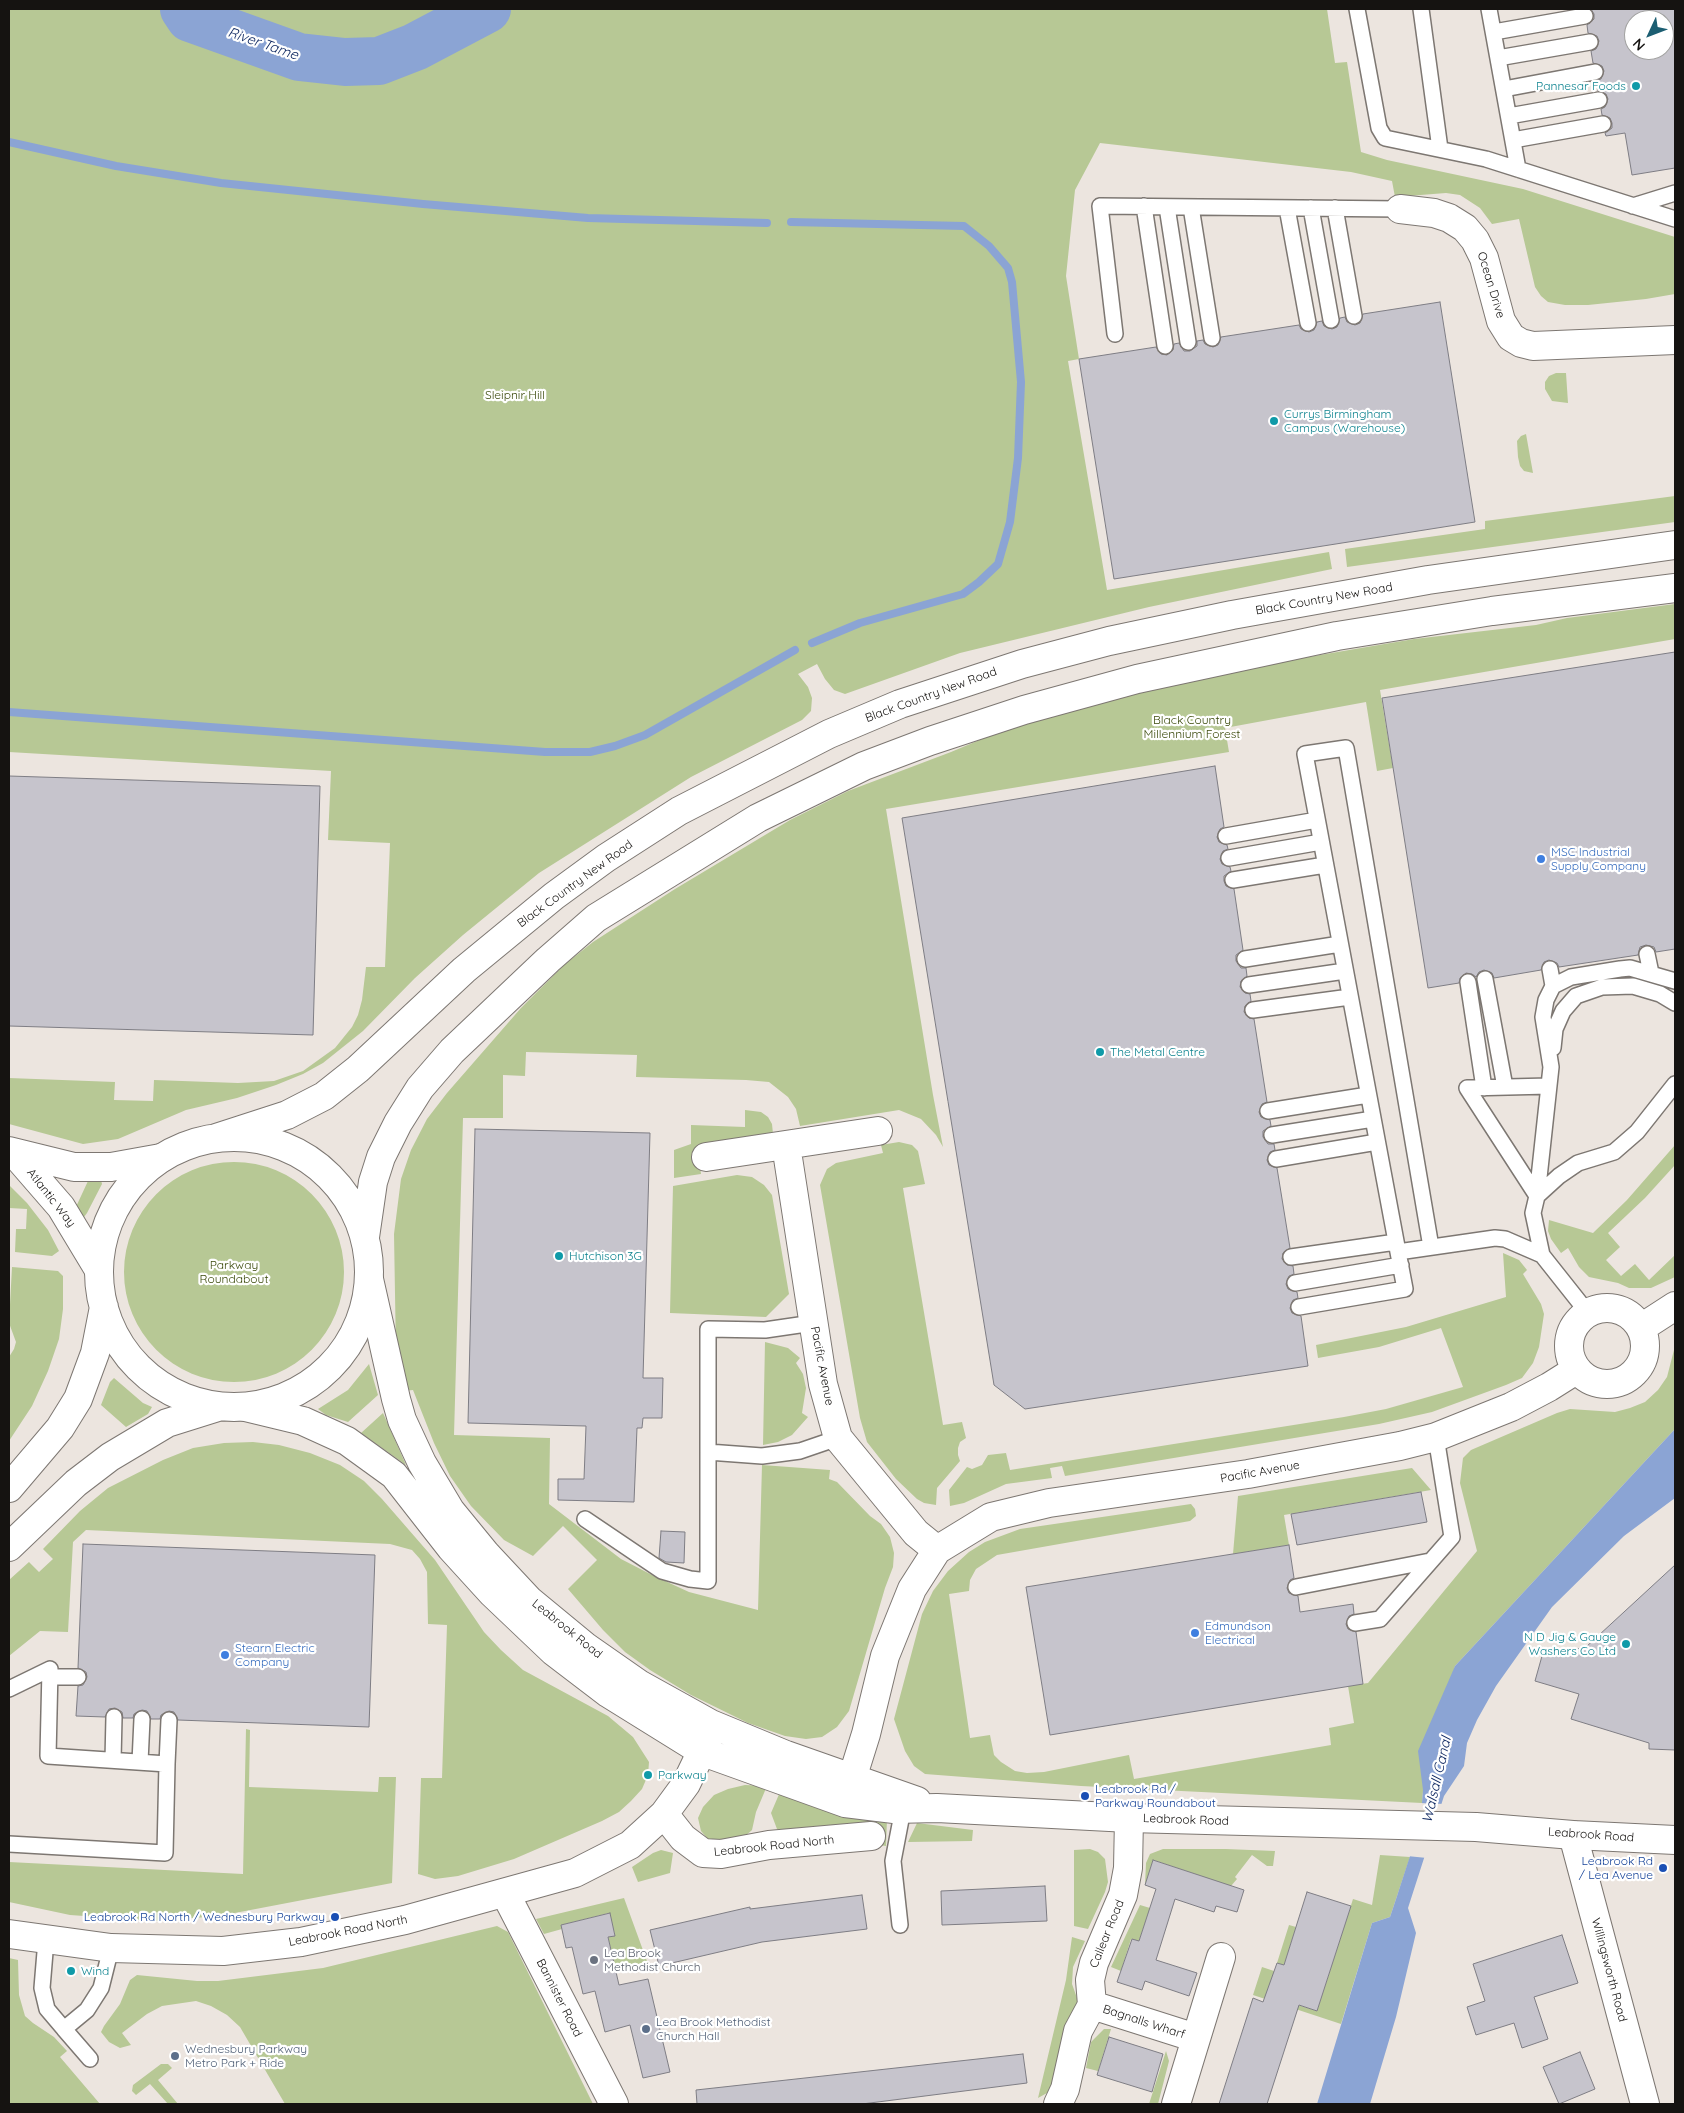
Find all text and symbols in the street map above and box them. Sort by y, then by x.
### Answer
north arrow [1624,10,1674,60]
water label: River Tame [226,24,300,64]
text: N [1629,35,1649,54]
place label: Pannesar Foods [1536,79,1626,93]
marker: Pannesar Foods [1630,80,1642,92]
street label: Ocean Drive [1474,250,1508,320]
park label: Sleipnir Hill [485,388,545,402]
place label: Currys Birmingham Campus (Warehouse) [1284,407,1405,435]
marker: Currys Birmingham Campus (Warehouse) [1268,415,1280,427]
street label: Black Country New Road [1254,580,1394,618]
street label: Black Country New Road [863,664,999,726]
park label: Black Country Millennium Forest [1144,713,1240,741]
street label: Black Country New Road [515,837,635,931]
place label: MSC Industrial Supply Company [1551,845,1646,873]
marker: MSC Industrial Supply Company [1535,853,1547,865]
place label: The Metal Centre [1110,1045,1205,1059]
marker: The Metal Centre [1094,1046,1106,1058]
street label: Atlantic Way [24,1166,78,1230]
place label: Hutchison 3G [569,1249,642,1263]
marker: Hutchison 3G [553,1250,565,1262]
park label: Parkway Roundabout [200,1258,268,1286]
street label: Pacific Avenue [807,1325,837,1407]
street label: Pacific Avenue [1219,1458,1301,1486]
street label: Leabrook Road [529,1596,605,1662]
place label: Edmundson Electrical [1205,1619,1271,1647]
marker: Edmundson Electrical [1189,1627,1201,1639]
place label: N D Jig & Gauge Washers Co Ltd [1524,1630,1616,1658]
marker: N D Jig & Gauge Washers Co Ltd [1620,1638,1632,1650]
place label: Stearn Electric Company [235,1641,315,1669]
marker: Stearn Electric Company [219,1649,231,1661]
water label: Walsall Canal [1419,1735,1455,1825]
place label: Parkway [658,1768,707,1782]
marker: Parkway [642,1769,654,1781]
place label: Leabrook Rd / Parkway Roundabout [1095,1782,1216,1810]
marker: Leabrook Rd / Parkway Roundabout [1079,1790,1091,1802]
street label: Leabrook Road [1143,1811,1229,1829]
street label: Leabrook Road [1548,1825,1634,1845]
street label: Leabrook Road North [713,1833,835,1859]
place label: Leabrook Rd / Lea Avenue [1579,1854,1653,1882]
marker: Leabrook Rd / Lea Avenue [1657,1862,1669,1874]
street label: Callear Road [1087,1898,1127,1970]
place label: Leabrook Rd North / Wednesbury Parkway [84,1910,325,1924]
marker: Leabrook Rd North / Wednesbury Parkway [329,1911,341,1923]
street label: Leabrook Road North [287,1912,409,1950]
street label: Willingsworth Road [1588,1916,1630,2024]
place label: Lea Brook Methodist Church [604,1946,701,1974]
marker: Lea Brook Methodist Church [588,1954,600,1966]
street label: Bannister Road [533,1957,585,2039]
place label: Wind [81,1964,109,1978]
marker: Wind [65,1965,77,1977]
street label: Bagnalls Wharf [1101,2002,1187,2042]
place label: Lea Brook Methodist Church Hall [656,2015,770,2043]
marker: Lea Brook Methodist Church Hall [640,2023,652,2035]
place label: Wednesbury Parkway Metro Park + Ride [185,2042,307,2070]
marker: Wednesbury Parkway Metro Park + Ride [169,2050,181,2062]

